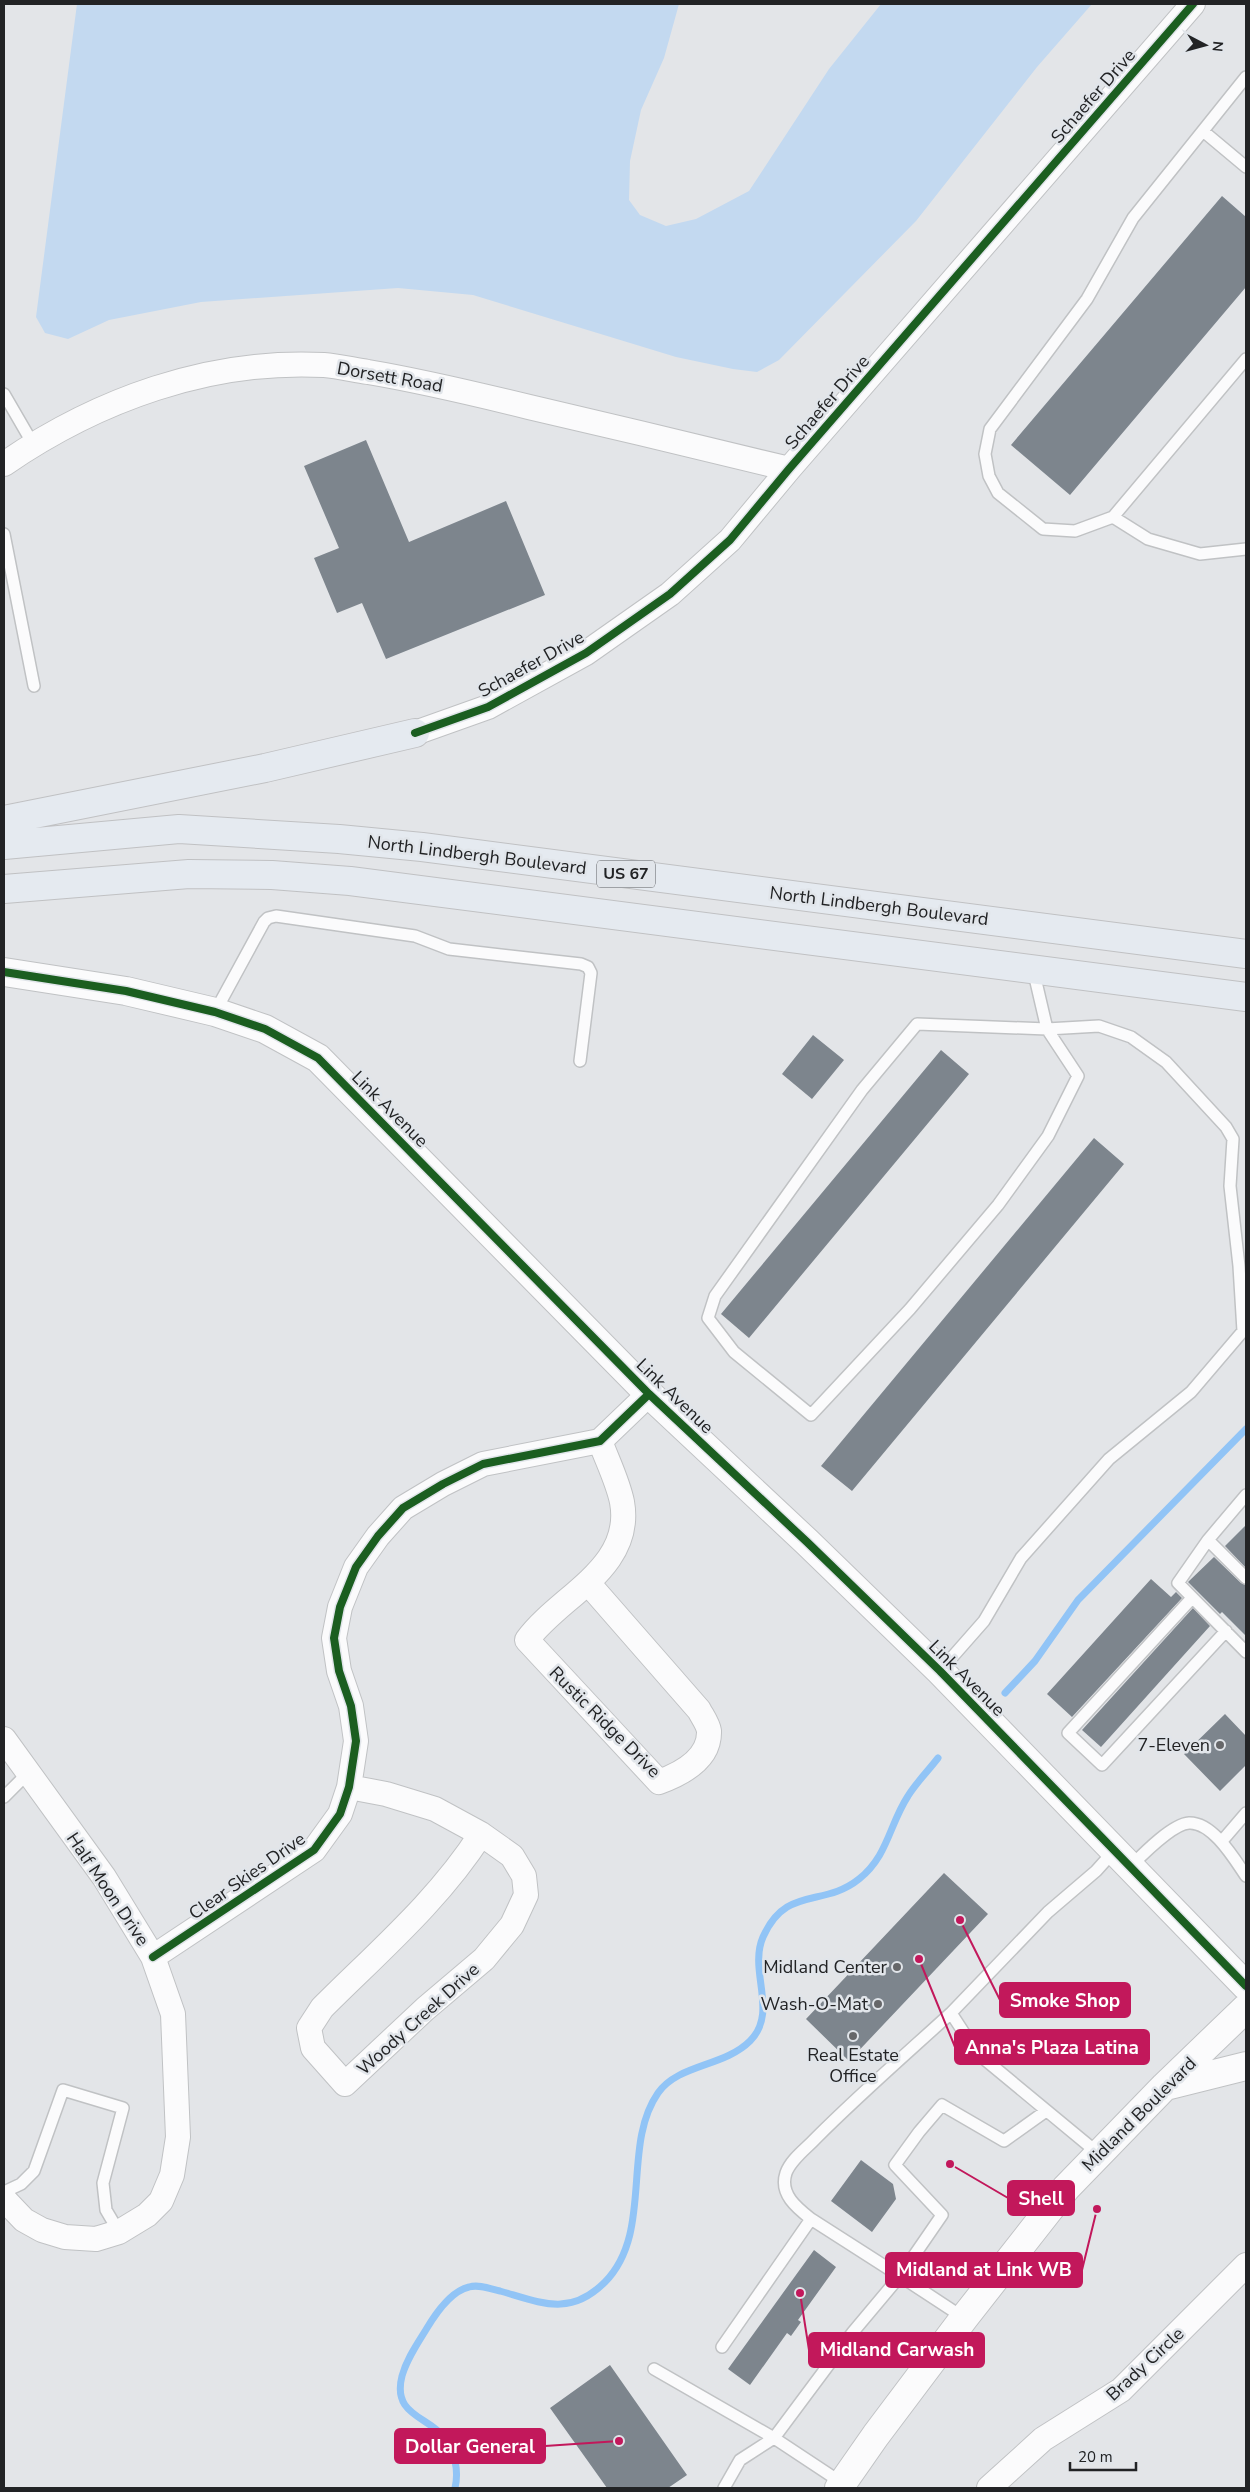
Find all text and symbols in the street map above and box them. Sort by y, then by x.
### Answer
north arrow [1180,20,1230,70]
text: N [1207,40,1227,53]
street label: Schaefer Drive [1045,44,1141,148]
street label: Schaefer Drive [779,350,875,454]
street label: Dorsett Road [335,356,445,398]
street label: Schaefer Drive [474,625,588,703]
street label: North Lindbergh Boulevard [366,830,588,880]
road number: US 67 [597,861,655,888]
street label: North Lindbergh Boulevard [768,881,990,931]
street label: Link Avenue [346,1065,434,1153]
street label: Link Avenue [631,1353,719,1439]
street label: Link Avenue [923,1634,1011,1722]
street label: Rustic Ridge Drive [544,1661,666,1783]
place label: 7-Eleven [1137,1733,1210,1757]
marker: 7-Eleven [1214,1739,1226,1751]
street label: Clear Skies Drive [184,1827,310,1925]
street label: Half Moon Drive [61,1828,155,1950]
place label: Midland Center [763,1955,888,1979]
street label: Woody Creek Drive [352,1958,484,2080]
marker: Midland Center [891,1961,903,1973]
callout: Smoke Shop [1000,1983,1130,2017]
text: Smoke Shop [1010,1988,1120,2014]
place label: Wash-O-Mat [760,1992,869,2016]
marker: Wash-O-Mat [872,1998,884,2010]
marker: Real Estate Office [847,2030,859,2042]
callout: Anna's Plaza Latina [955,2030,1149,2064]
text: Anna's Plaza Latina [965,2035,1139,2061]
place label: Real Estate Office [807,2043,899,2088]
street label: Midland Boulevard [1077,2052,1201,2176]
callout: Shell [1008,2181,1074,2215]
text: Shell [1018,2186,1064,2212]
callout: Midland at Link WB [886,2253,1082,2287]
text: Midland at Link WB [896,2257,1072,2283]
street label: Brady Circle [1101,2322,1189,2406]
callout: Midland Carwash [809,2333,984,2367]
text: Midland Carwash [820,2337,974,2363]
callout: Dollar General [395,2429,545,2463]
text: Dollar General [405,2434,535,2460]
scale bar [1070,2440,1136,2472]
text: 20 m [1078,2447,1113,2467]

